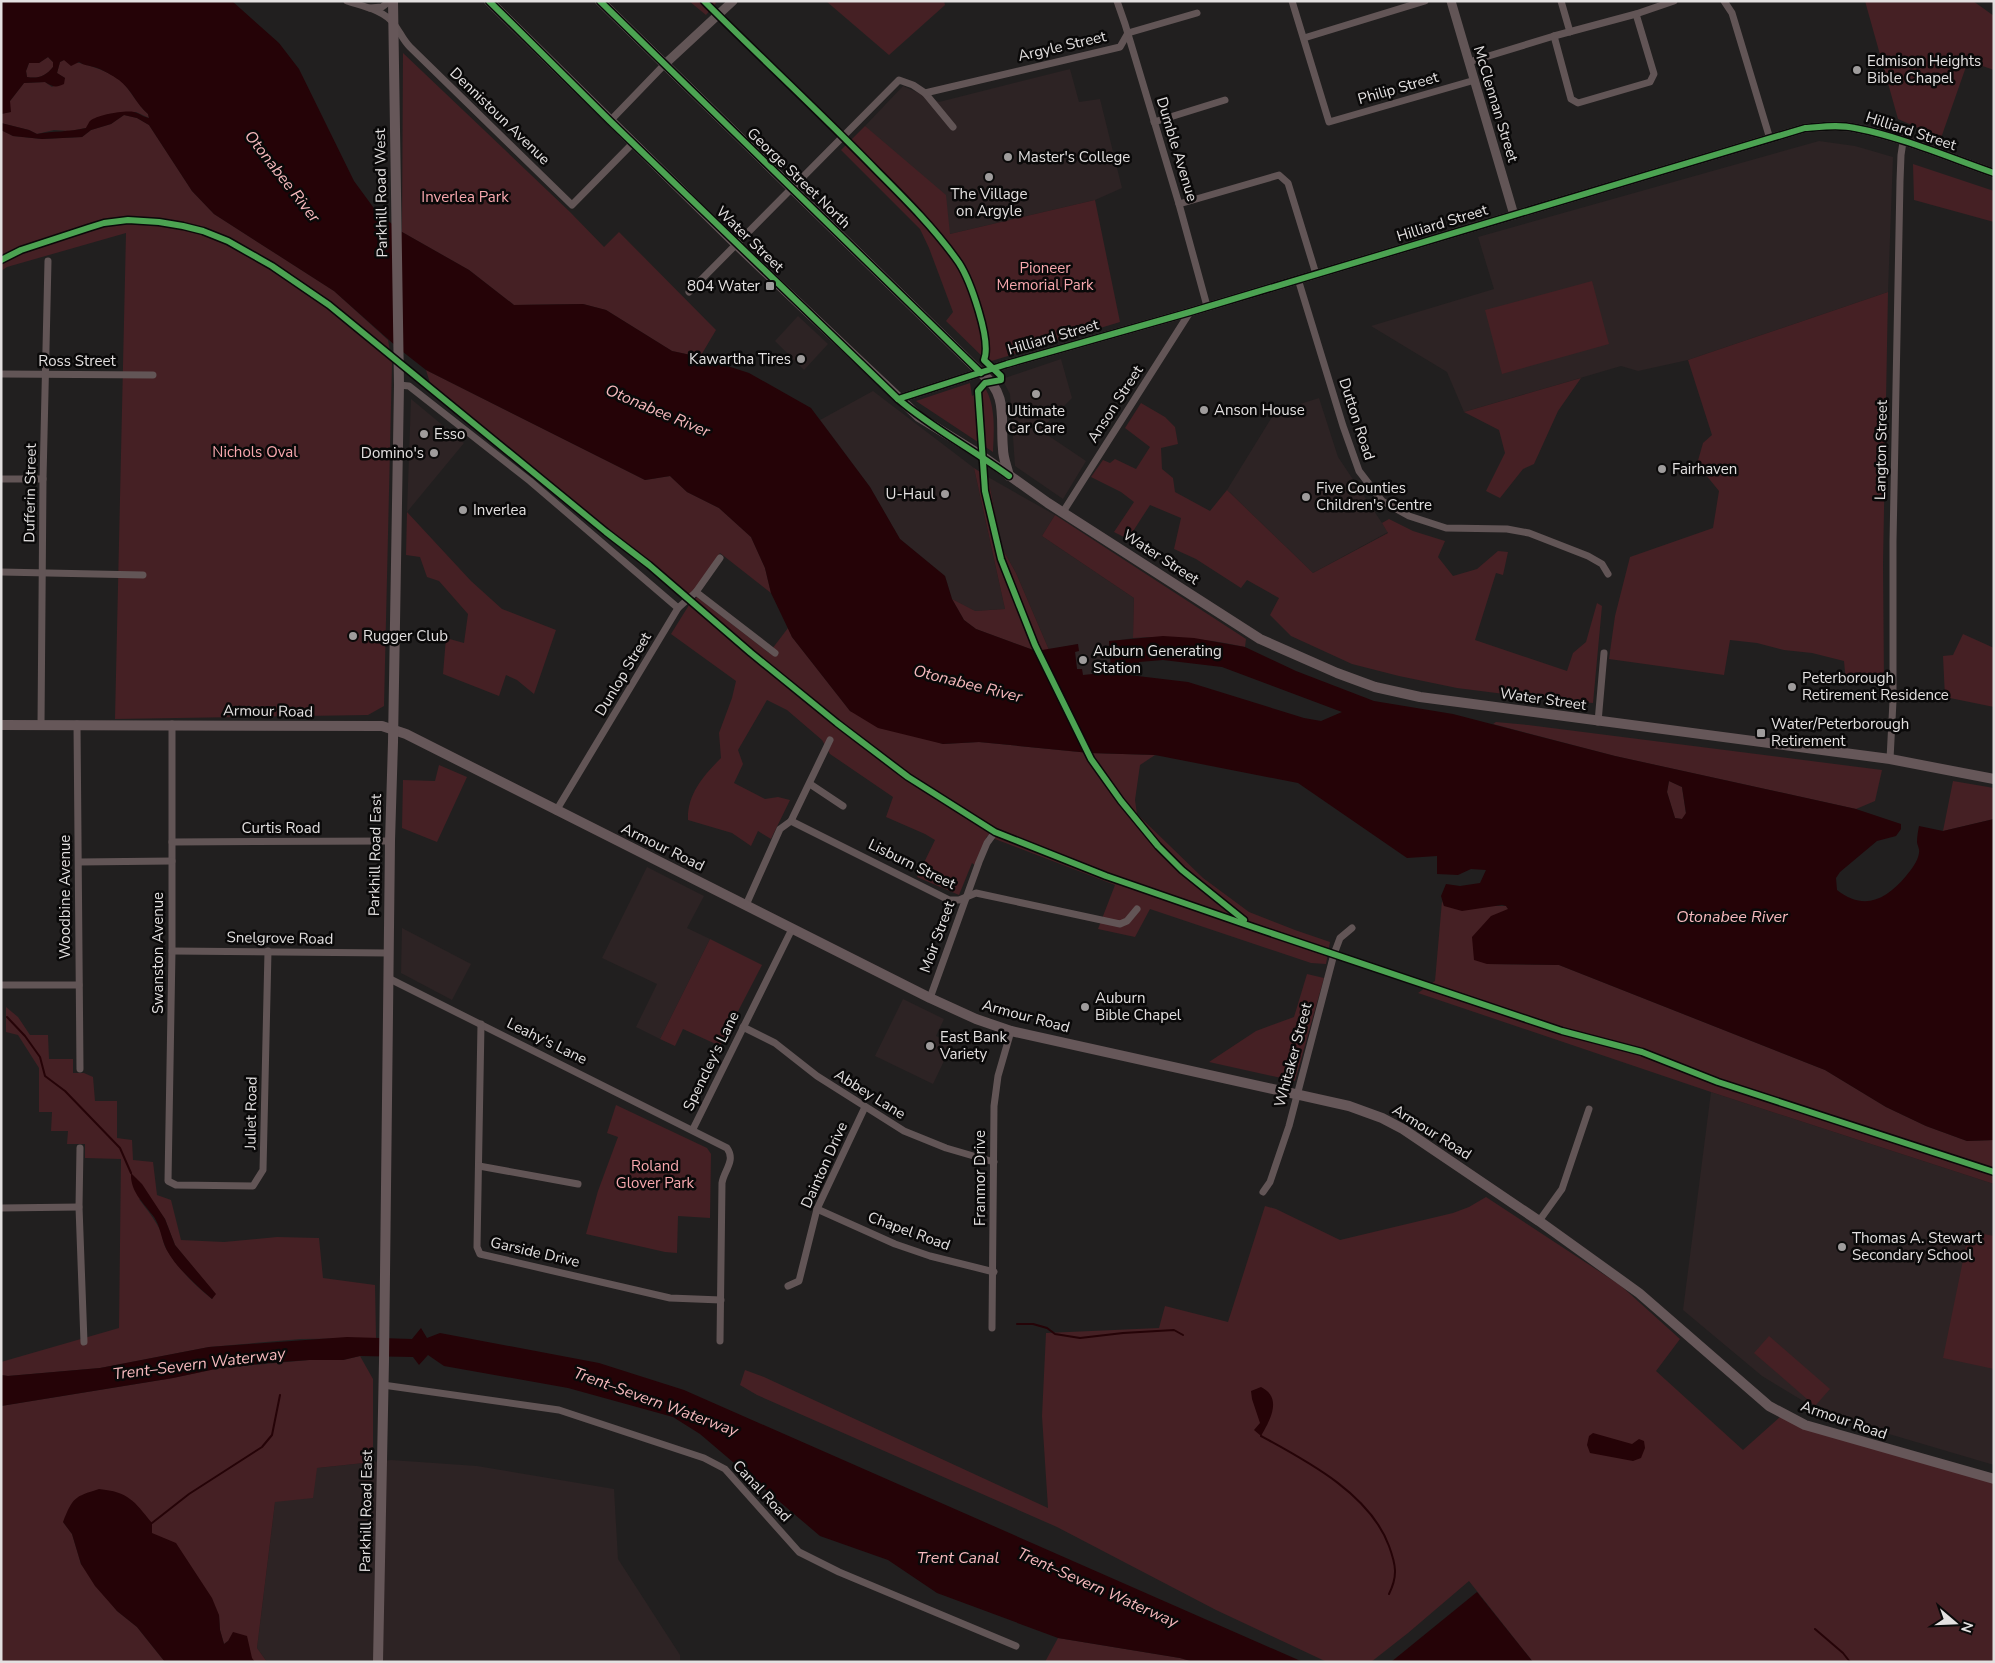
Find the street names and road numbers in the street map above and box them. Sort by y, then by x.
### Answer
street label: Argyle Street [1016,26,1109,66]
street label: McClennan Street [1469,43,1523,165]
street label: Dennistoun Avenue [446,63,554,169]
street label: Philip Street [1355,67,1441,109]
street label: Dumble Avenue [1152,94,1202,204]
street label: Hilliard Street [1863,107,1960,155]
street label: George Street North [743,123,855,233]
street label: Parkhill Road West [370,127,392,258]
street label: Hilliard Street [1394,199,1491,246]
street label: Water Street [712,202,789,277]
street label: Hilliard Street [1005,314,1102,360]
street label: Ross Street [38,351,116,371]
street label: Anson Street [1083,361,1148,446]
street label: Dutton Road [1334,375,1380,463]
street label: Langton Street [1870,399,1892,500]
street label: Dufferin Street [19,442,41,543]
street label: Water Street [1119,525,1204,589]
street label: Dunlop Street [590,628,656,720]
street label: Water Street [1499,683,1588,715]
street label: Armour Road [223,700,313,722]
street label: Parkhill Road East [364,793,386,916]
street label: Curtis Road [242,818,320,838]
street label: Armour Road [618,818,708,876]
street label: Lisburn Street [865,834,960,894]
street label: Woodbine Avenue [55,835,75,959]
street label: Swanston Avenue [148,892,168,1014]
street label: Moir Street [915,898,959,976]
street label: Snelgrove Road [226,927,334,949]
street label: Armour Road [980,995,1072,1037]
street label: Whitaker Street [1269,1000,1317,1109]
street label: Spencley's Lane [678,1008,744,1114]
street label: Leahy's Lane [503,1013,591,1069]
street label: Abbey Lane [831,1064,909,1124]
street label: Juliet Road [240,1076,262,1151]
street label: Armour Road [1389,1100,1475,1164]
street label: Dainton Drive [796,1119,852,1211]
street label: Franmor Drive [970,1130,990,1226]
street label: Chapel Road [865,1207,953,1255]
street label: Garside Drive [488,1232,582,1272]
street label: Armour Road [1798,1396,1890,1444]
street label: Parkhill Road East [355,1449,377,1572]
street label: Canal Road [728,1456,796,1526]

